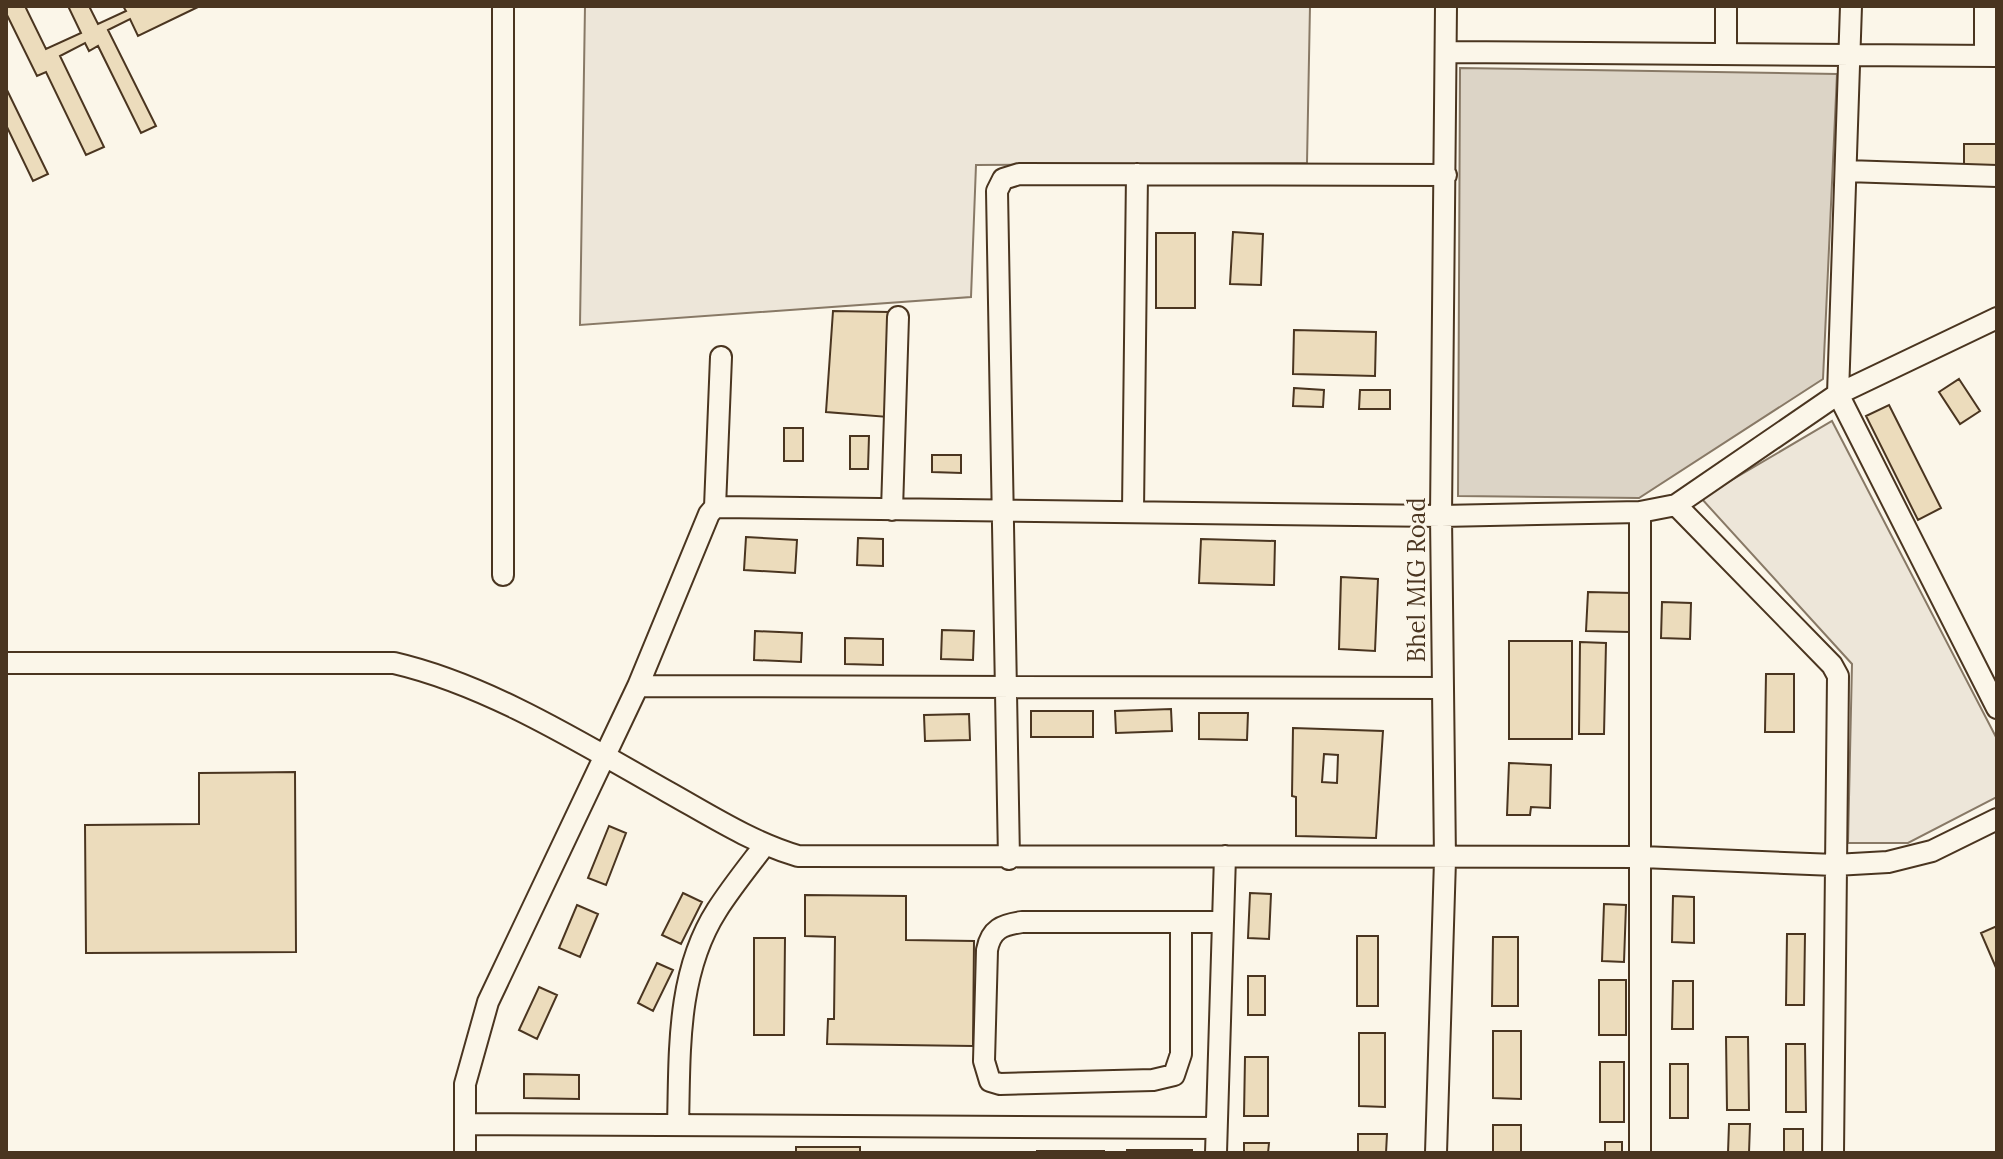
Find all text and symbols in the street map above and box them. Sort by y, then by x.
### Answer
street label: Bhel MIG Road [1401,497,1432,663]

